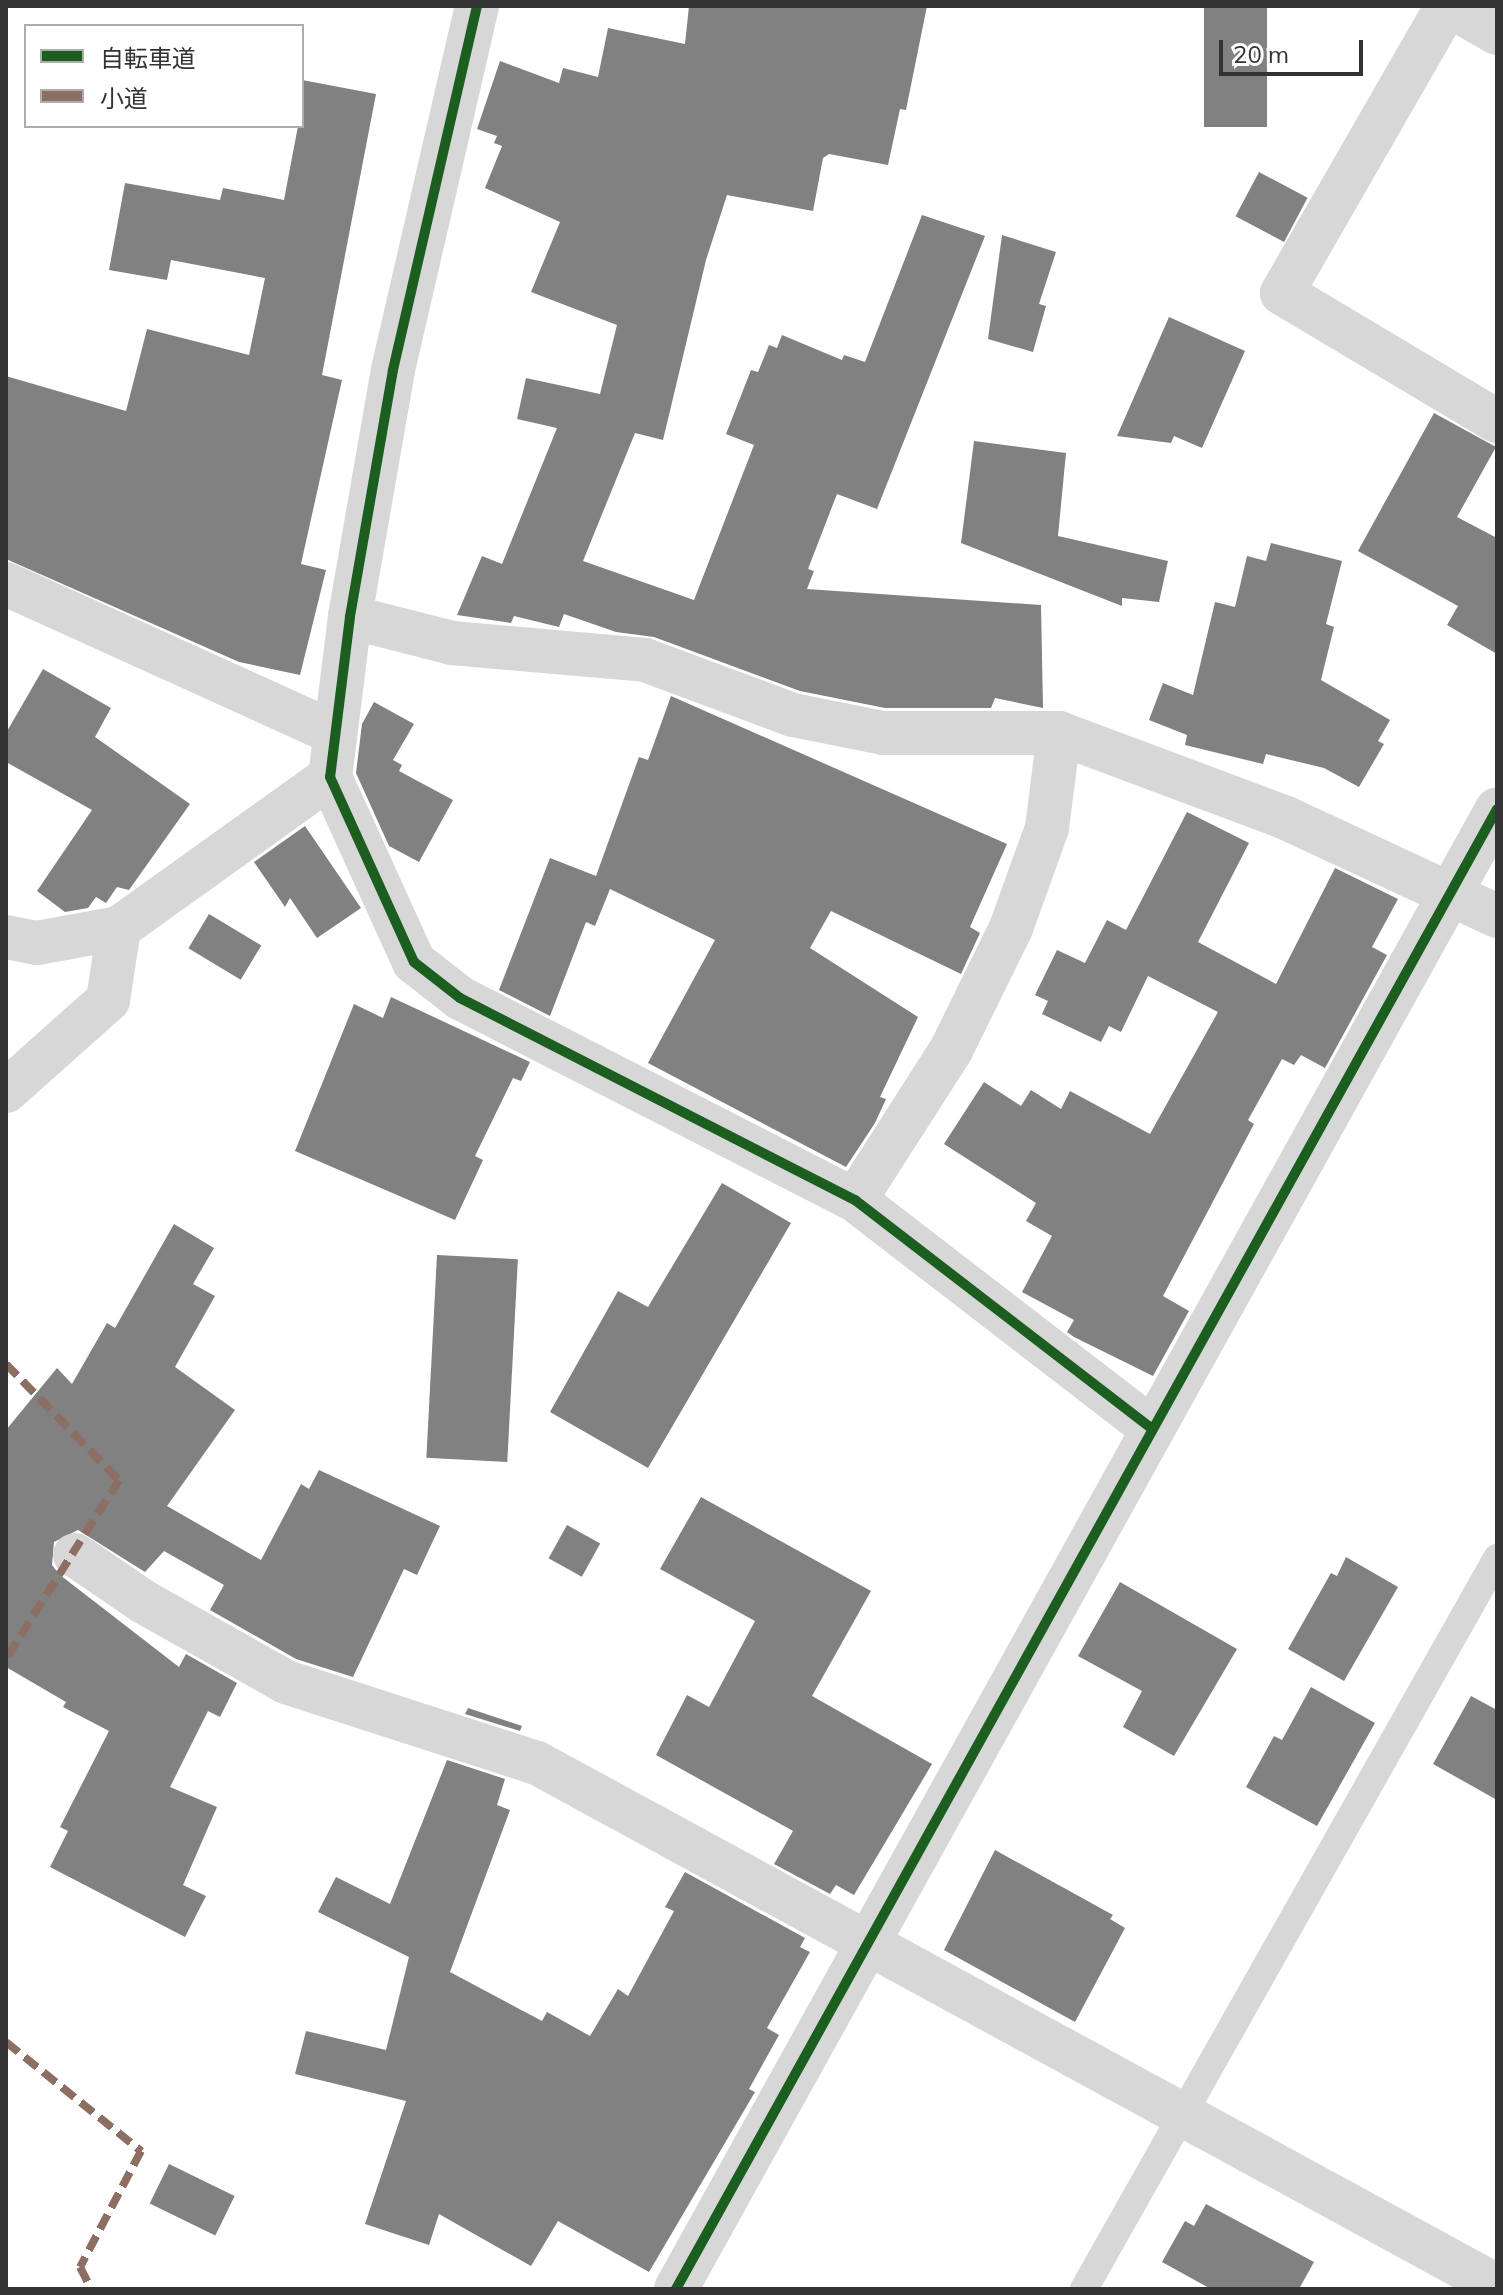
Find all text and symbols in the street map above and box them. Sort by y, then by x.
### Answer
legend [24,24,304,128]
scale bar [1223,24,1367,74]
text: 20 m [1233,39,1289,69]
text: 自転車道 [100,43,196,73]
text: 小道 [100,83,148,113]

